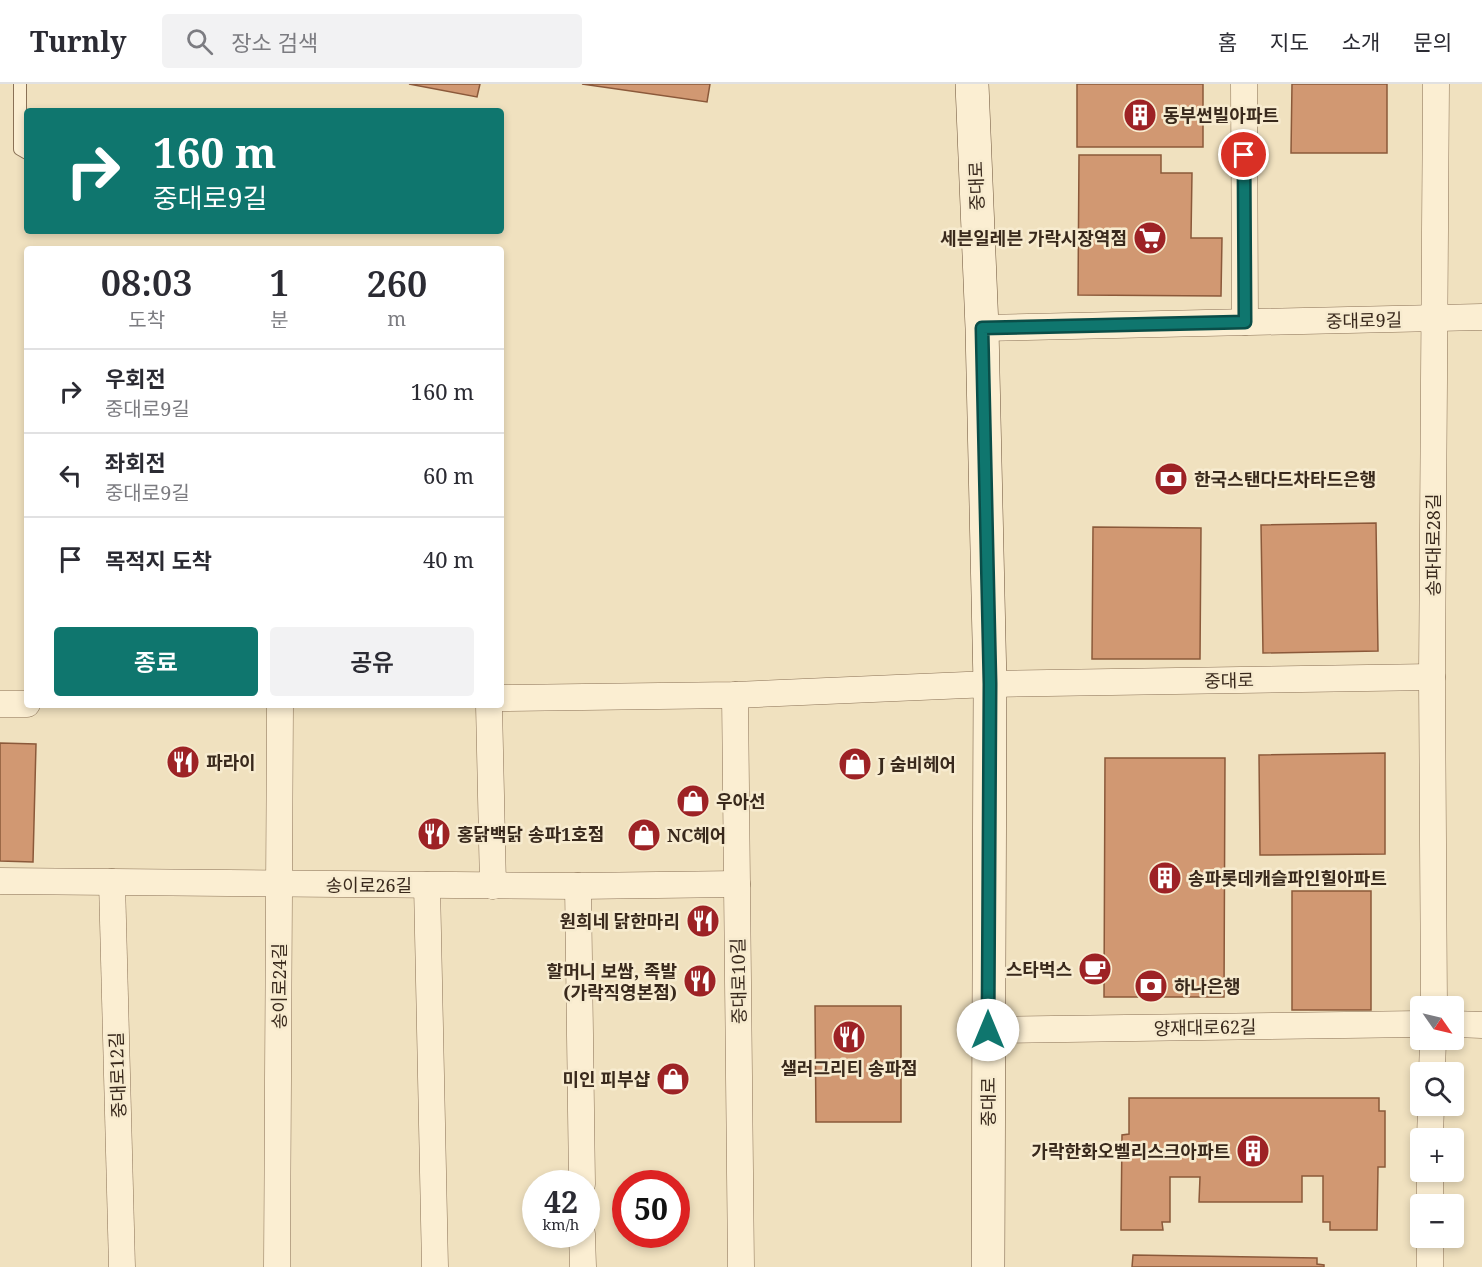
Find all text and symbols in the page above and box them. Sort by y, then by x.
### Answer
search box [162,14,582,68]
text: Turnly [30,22,126,60]
icon: search [183,25,216,58]
text: 장소 검색 [231,27,318,57]
text: 홈 [1218,28,1237,56]
text: 지도 [1270,28,1309,56]
text: 소개 [1342,28,1380,56]
text: 문의 [1413,28,1452,56]
building icon: 동부썬빌아파트 [1122,97,1158,133]
place label: 동부썬빌아파트 [1163,103,1279,127]
text: 160 m [153,123,277,180]
pin [1218,129,1269,180]
icon: right [54,132,132,210]
icon: arrive [1227,138,1260,171]
street label: 중대로 [963,161,989,211]
text: 중대로9길 [153,179,267,216]
supermarket icon: 세븐일레븐 가락시장역점 [1132,220,1168,256]
place label: 세븐일레븐 가락시장역점 [940,226,1127,250]
text: 08:03 [101,258,193,307]
text: 1 [269,258,290,307]
text: 260 [366,259,427,308]
text: m [387,305,406,332]
text: 도착 [128,306,165,333]
text: 분 [270,306,289,333]
street label: 중대로9길 [1326,307,1402,333]
text: 우회전 [105,363,166,393]
icon: right [54,375,87,408]
text: 160 m [411,376,474,406]
text: 중대로9길 [105,395,190,422]
text: 좌회전 [105,447,166,477]
icon: left [54,459,87,492]
text: 60 m [423,460,474,490]
bank icon: 한국스탠다드차타드은행 [1153,461,1189,497]
place label: 한국스탠다드차타드은행 [1194,467,1376,491]
text: 중대로9길 [105,479,190,506]
street label: 송파대로28길 [1421,494,1445,596]
icon: arrive [54,543,87,576]
text: 40 m [423,544,474,574]
text: 목적지 도착 [105,545,212,575]
button: 종료 [54,627,258,696]
button: 공유 [270,627,474,696]
street label: 중대로 [1204,668,1254,692]
restaurant icon: 파라이 [165,744,201,780]
shop icon: J 숨비헤어 [837,746,873,782]
place label: 파라이 [206,750,256,774]
place label: J 숨비헤어 [877,752,956,776]
shop icon: 우아선 [675,783,711,819]
place label: 우아선 [716,789,766,813]
restaurant icon: 홍닭백닭 송파1호점 [416,816,452,852]
shop icon: NC헤어 [626,817,662,853]
place label: 홍닭백닭 송파1호점 [457,822,604,846]
place label: NC헤어 [667,823,726,847]
building icon: 송파롯데캐슬파인힐아파트 [1147,860,1183,896]
place label: 송파롯데캐슬파인힐아파트 [1188,866,1387,890]
street label: 송이로26길 [326,873,412,897]
restaurant icon: 원희네 닭한마리 [685,903,721,939]
place label: 원희네 닭한마리 [559,909,680,933]
street label: 중대로10길 [725,938,751,1024]
street label: 송이로24길 [267,943,291,1029]
cafe icon: 스타벅스 [1077,951,1113,987]
place label: 스타벅스 [1006,957,1072,981]
place label: 할머니 보쌈, 족발 (가락직영본점) [546,959,677,1004]
restaurant icon: 할머니 보쌈, 족발 (가락직영본점) [682,963,718,999]
bank icon: 하나은행 [1133,968,1169,1004]
place label: 하나은행 [1174,974,1240,998]
north arrow [1410,996,1464,1050]
map controls [1410,996,1464,1248]
position arrow [956,998,1020,1062]
street label: 양재대로62길 [1153,1014,1257,1040]
restaurant icon: 샐러그리티 송파점 [831,1019,867,1055]
street label: 중대로12길 [104,1031,130,1119]
place label: 샐러그리티 송파점 [780,1056,918,1080]
shop icon: 미인 피부샵 [655,1061,691,1097]
button: search [1410,1062,1464,1116]
place label: 미인 피부샵 [563,1067,650,1091]
street label: 중대로 [976,1077,1000,1127]
button: + [1410,1128,1464,1182]
building icon: 가락한화오벨리스크아파트 [1235,1133,1271,1169]
place label: 가락한화오벨리스크아파트 [1031,1139,1230,1163]
speed limit sign: 50 [612,1170,690,1248]
text: 42 [544,1181,578,1222]
button: − [1410,1194,1464,1248]
text: km/h [543,1214,579,1234]

